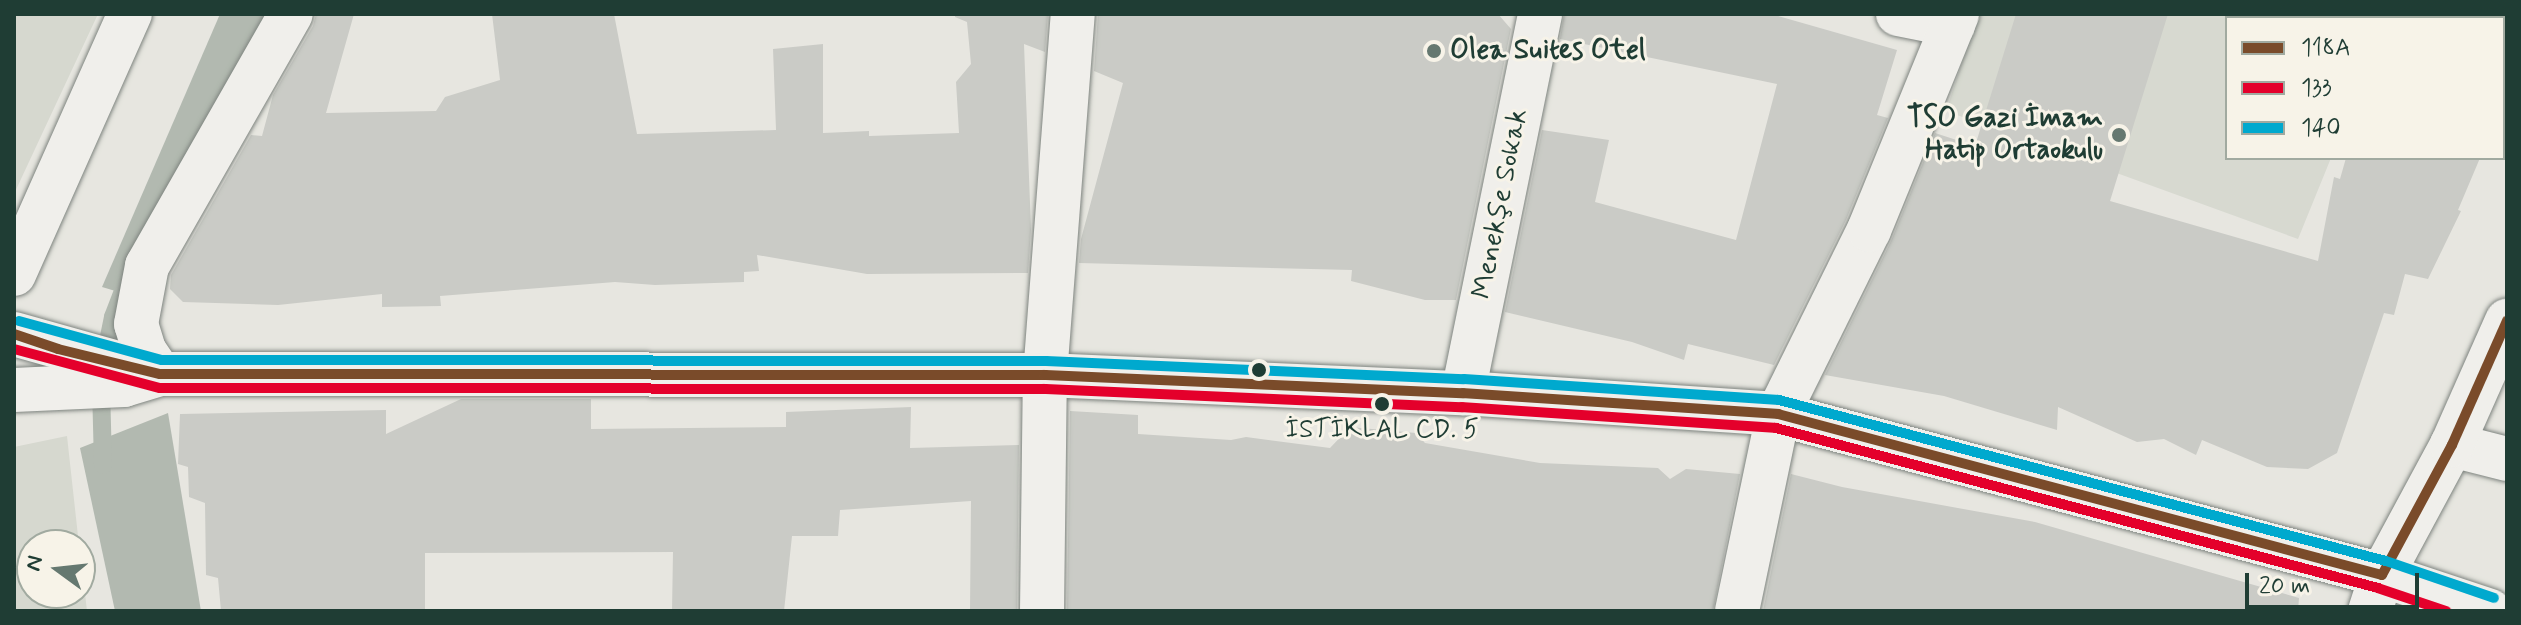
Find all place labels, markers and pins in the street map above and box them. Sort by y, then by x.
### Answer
place label: Olea Suites Otel [1450,34,1646,68]
marker: Olea Suites Otel [1425,42,1443,60]
place label: TSO Gazi İmam Hatip Ortaokulu [1907,102,2103,168]
marker: TSO Gazi İmam Hatip Ortaokulu [2110,126,2128,144]
unlabelled marker [1251,362,1267,378]
marker: İSTİKLAL CD. 5 [1374,396,1390,412]
place label: İSTİKLAL CD. 5 [1285,415,1479,447]

